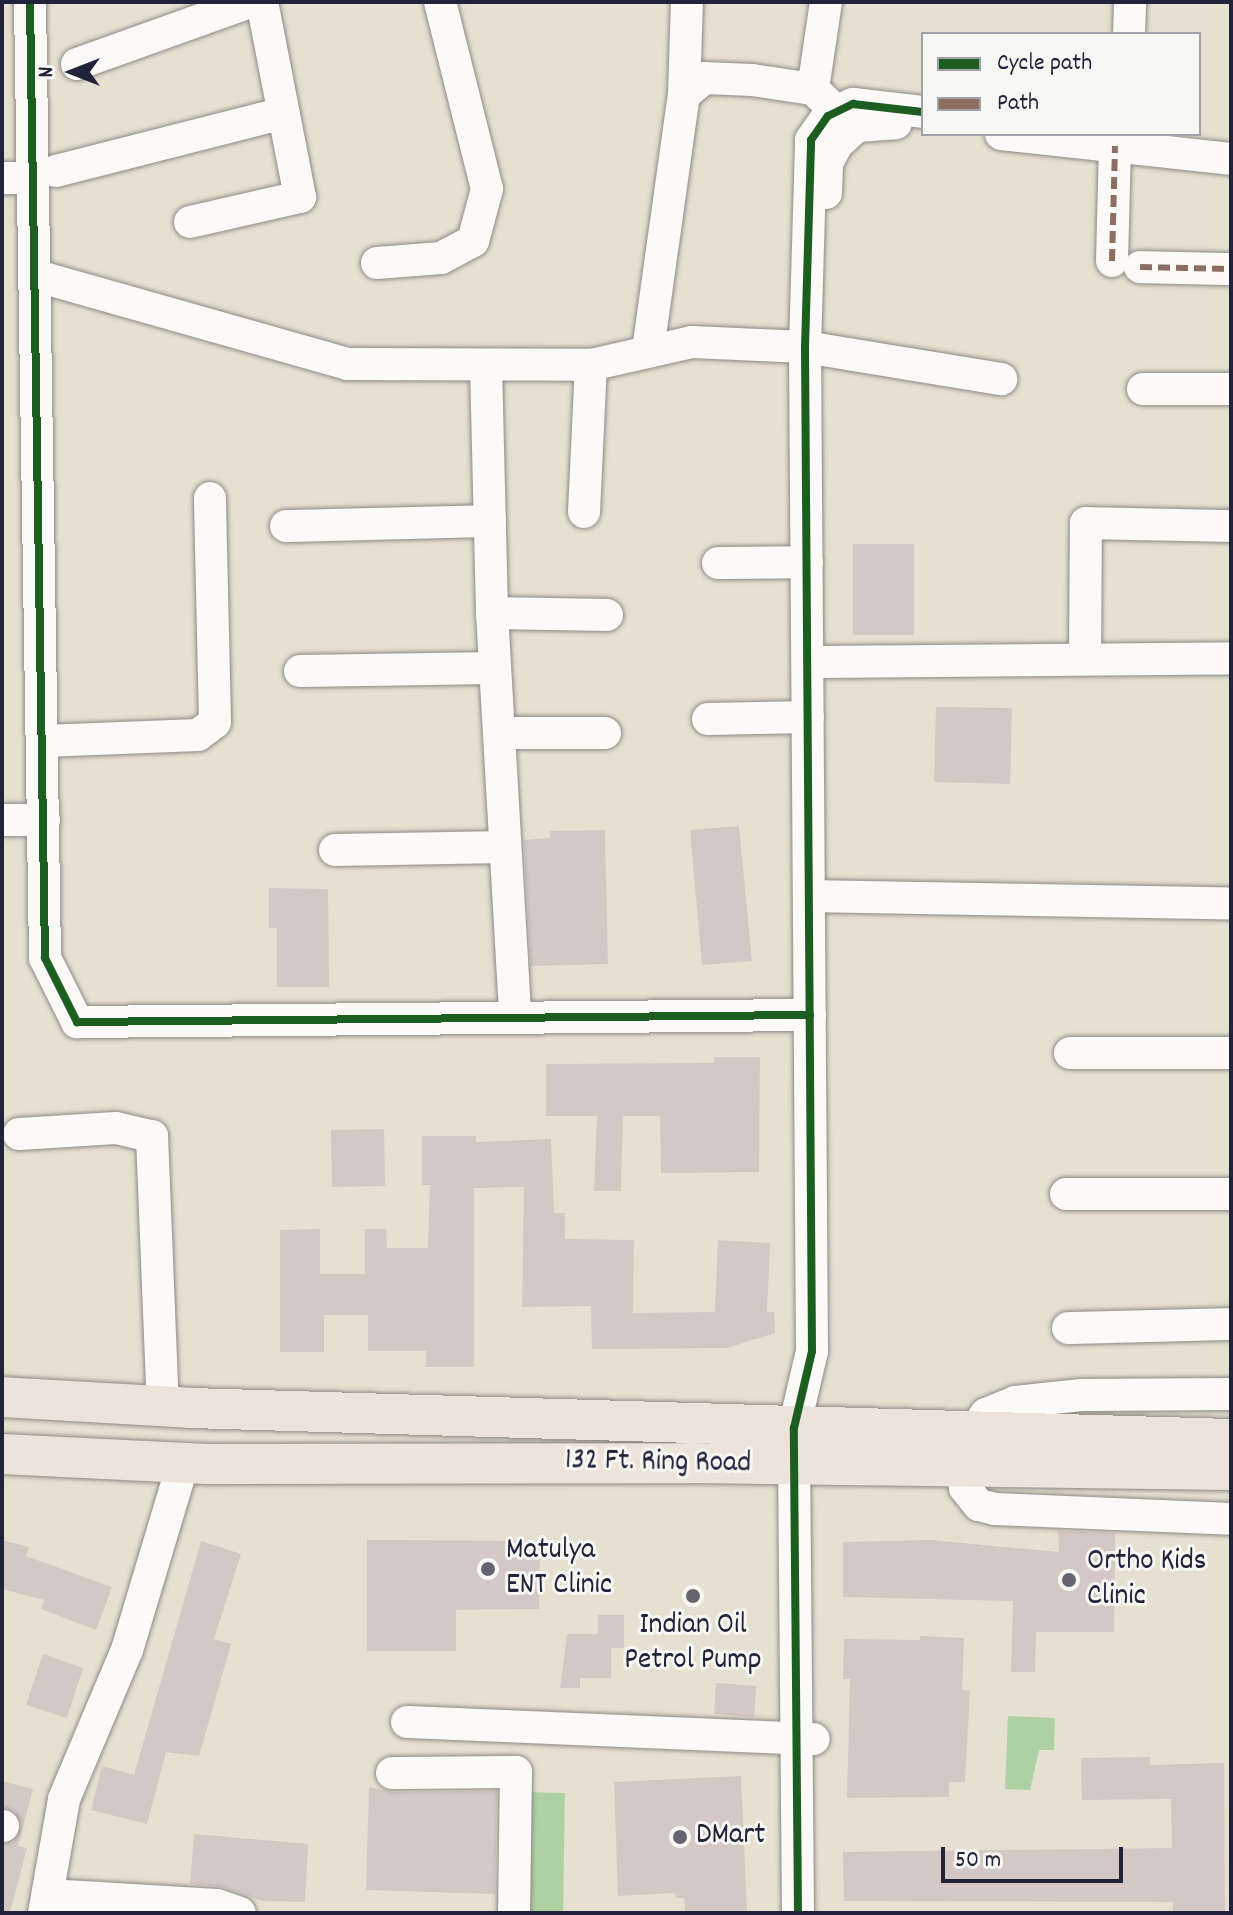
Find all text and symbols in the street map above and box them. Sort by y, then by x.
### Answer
north arrow [32,32,112,112]
legend [921,32,1201,136]
text: Cycle path [997,47,1092,81]
text: N [32,67,63,77]
text: Path [997,87,1039,121]
street label: 132 Ft. Ring Road [565,1444,751,1484]
place label: Matulya ENT Clinic [506,1534,612,1604]
place label: Ortho Kids Clinic [1087,1545,1206,1616]
marker: Matulya ENT Clinic [477,1558,499,1580]
marker: Ortho Kids Clinic [1058,1569,1080,1591]
marker: Indian Oil Petrol Pump [684,1587,702,1605]
place label: Indian Oil Petrol Pump [624,1609,762,1680]
place label: DMart [696,1819,765,1855]
marker: DMart [671,1828,689,1846]
scale bar [945,1831,1127,1881]
text: 50 m [955,1844,1001,1878]

